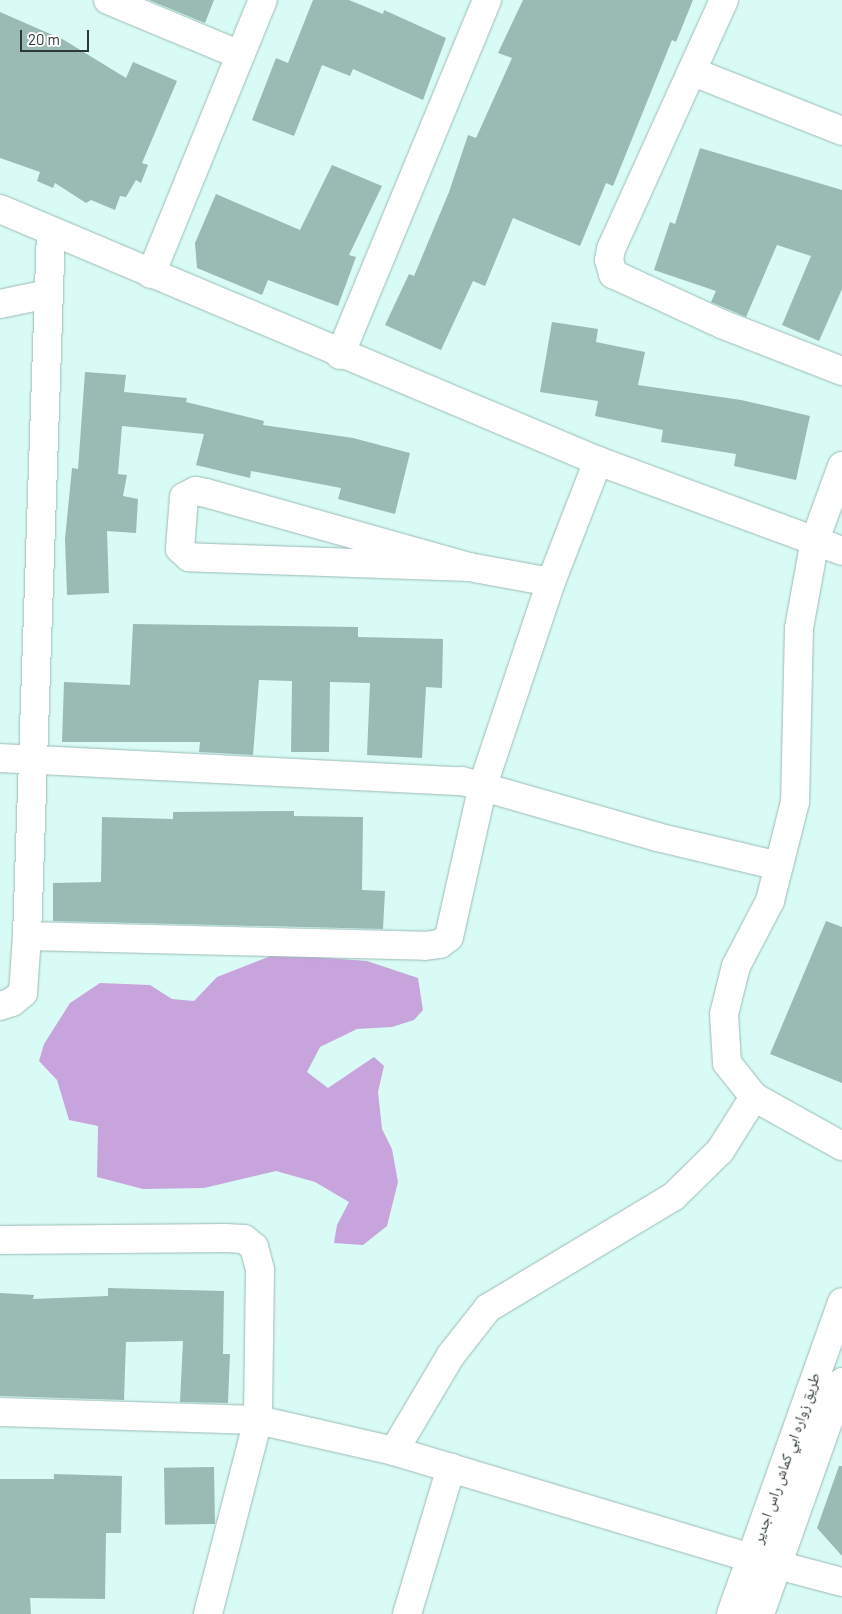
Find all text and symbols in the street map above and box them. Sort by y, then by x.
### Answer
scale bar [22,20,91,52]
text: 20 m [28,30,60,48]
street label: طريق زواره ابي كماش راس اجدير [748,1370,824,1546]

